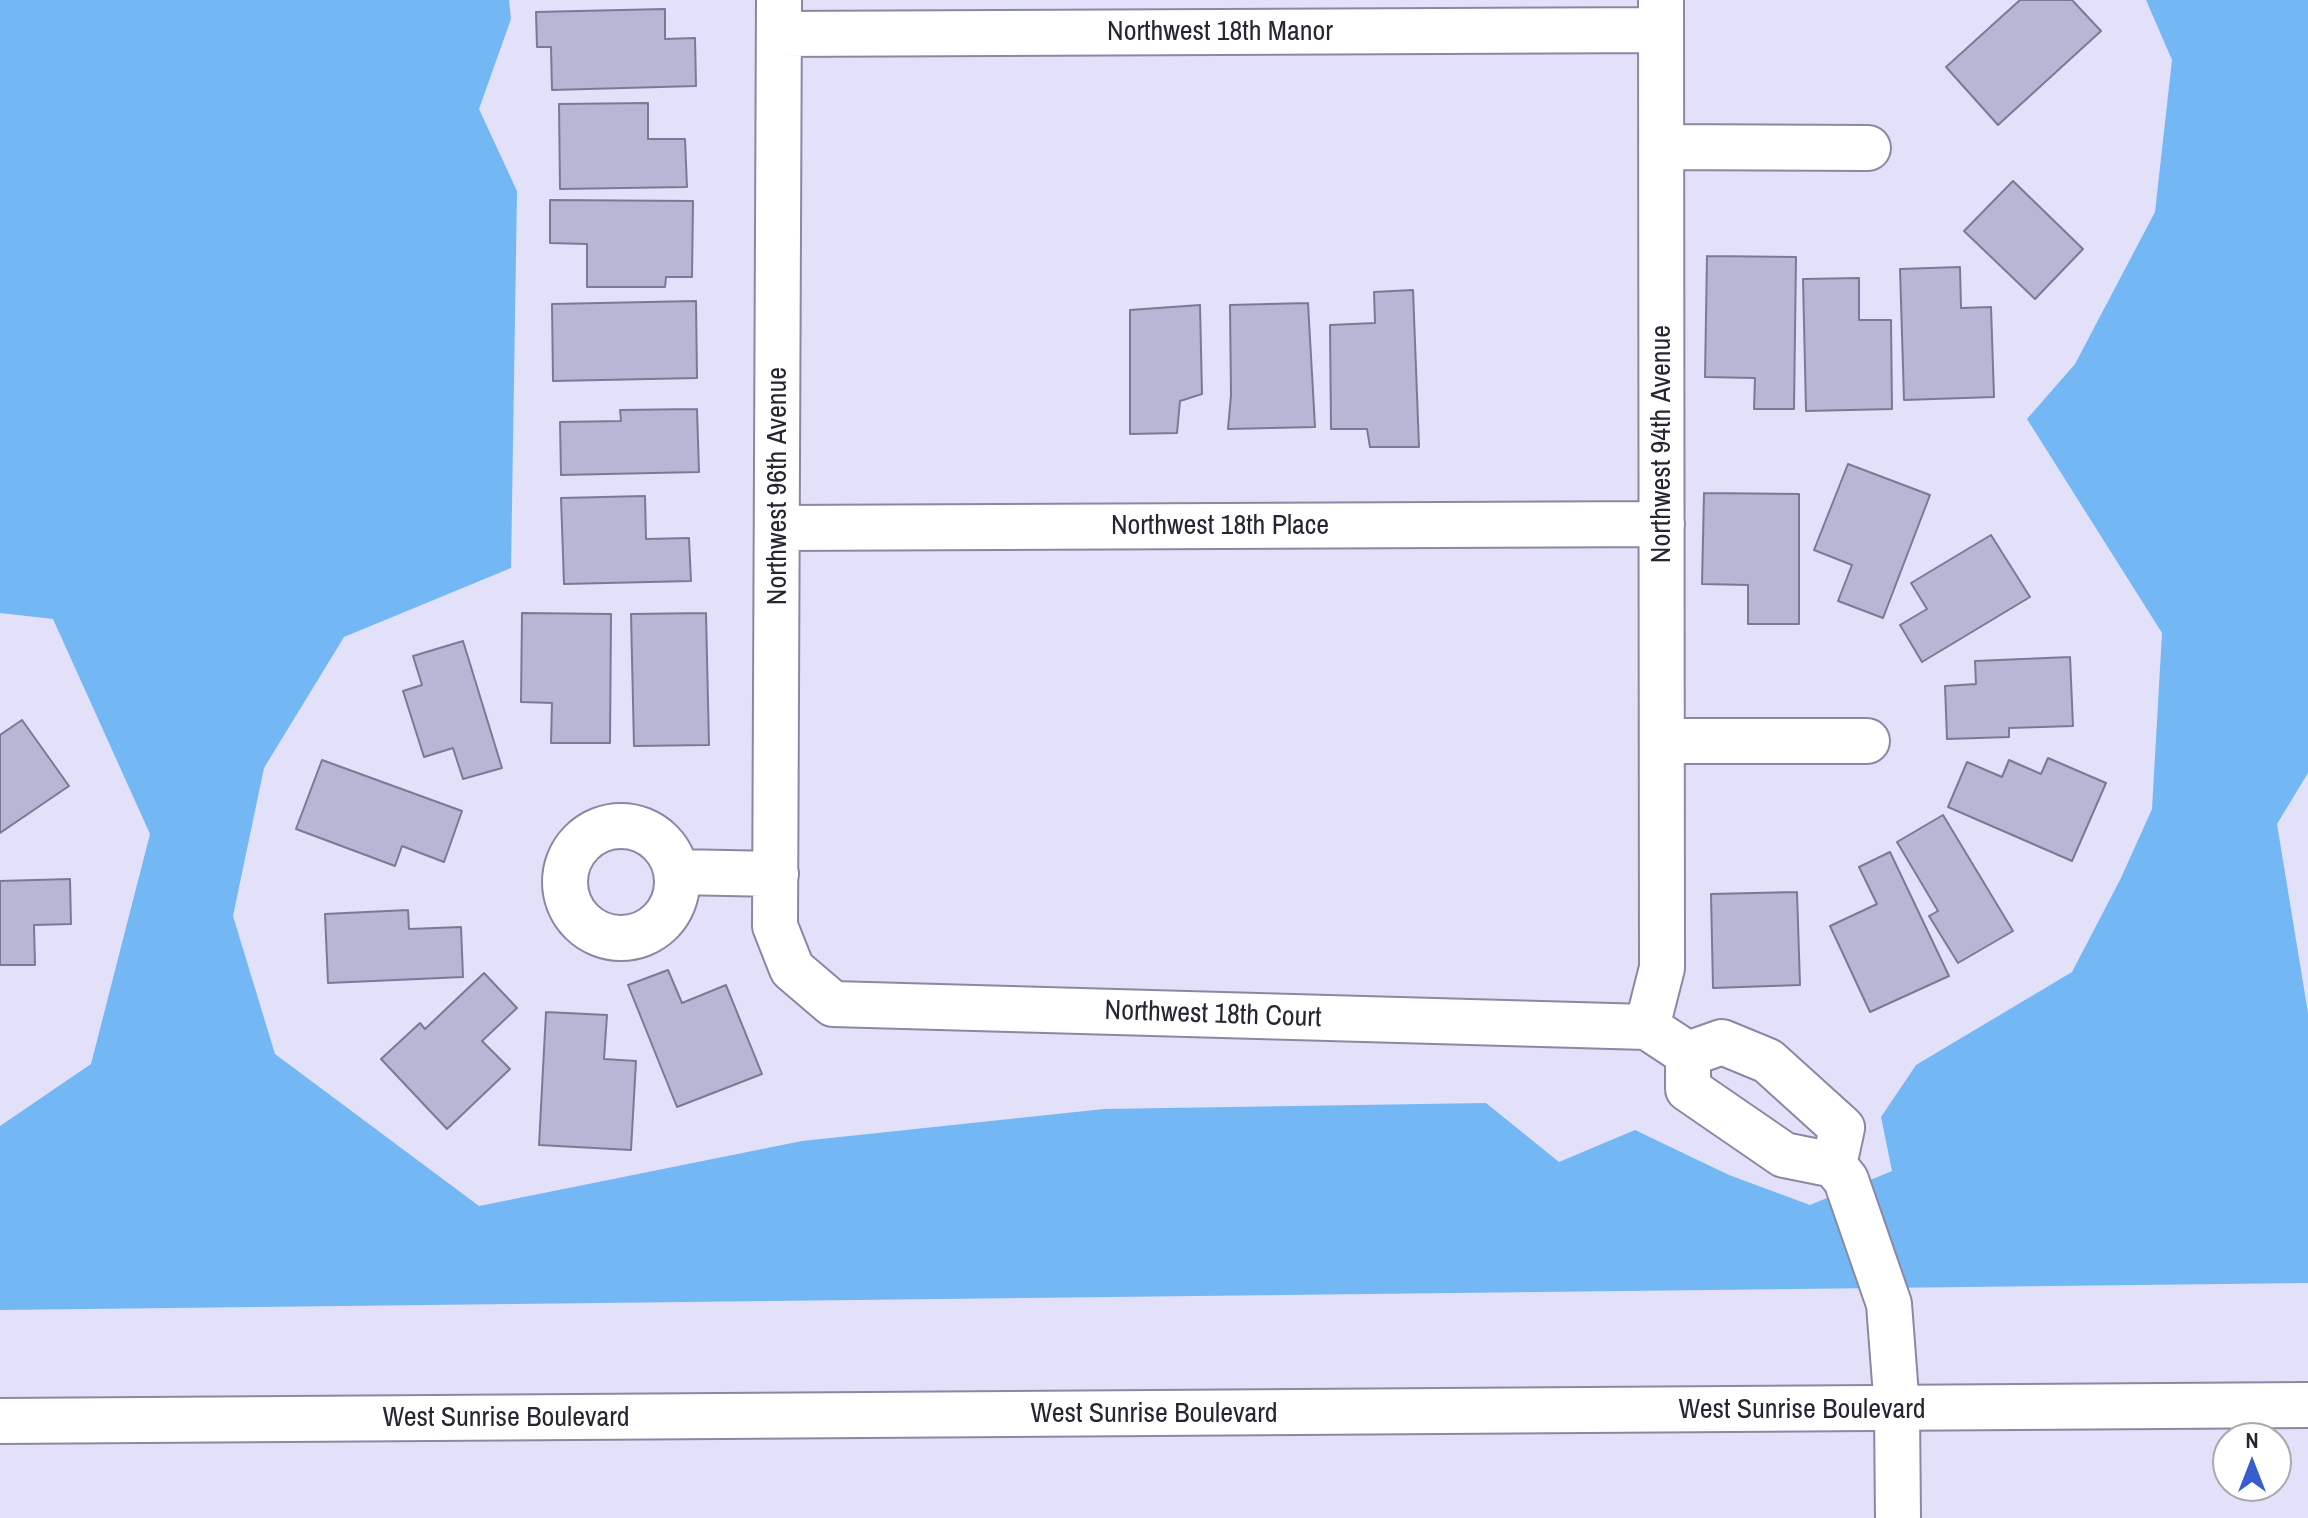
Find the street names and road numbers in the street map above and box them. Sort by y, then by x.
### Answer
street label: Northwest 18th Manor [1107,15,1333,49]
street label: Northwest 94th Avenue [1645,325,1679,563]
street label: Northwest 96th Avenue [761,367,795,605]
street label: Northwest 18th Place [1111,509,1329,543]
street label: Northwest 18th Court [1104,994,1322,1036]
street label: West Sunrise Boulevard [1678,1393,1926,1427]
street label: West Sunrise Boulevard [1030,1397,1278,1431]
street label: West Sunrise Boulevard [382,1401,630,1435]

